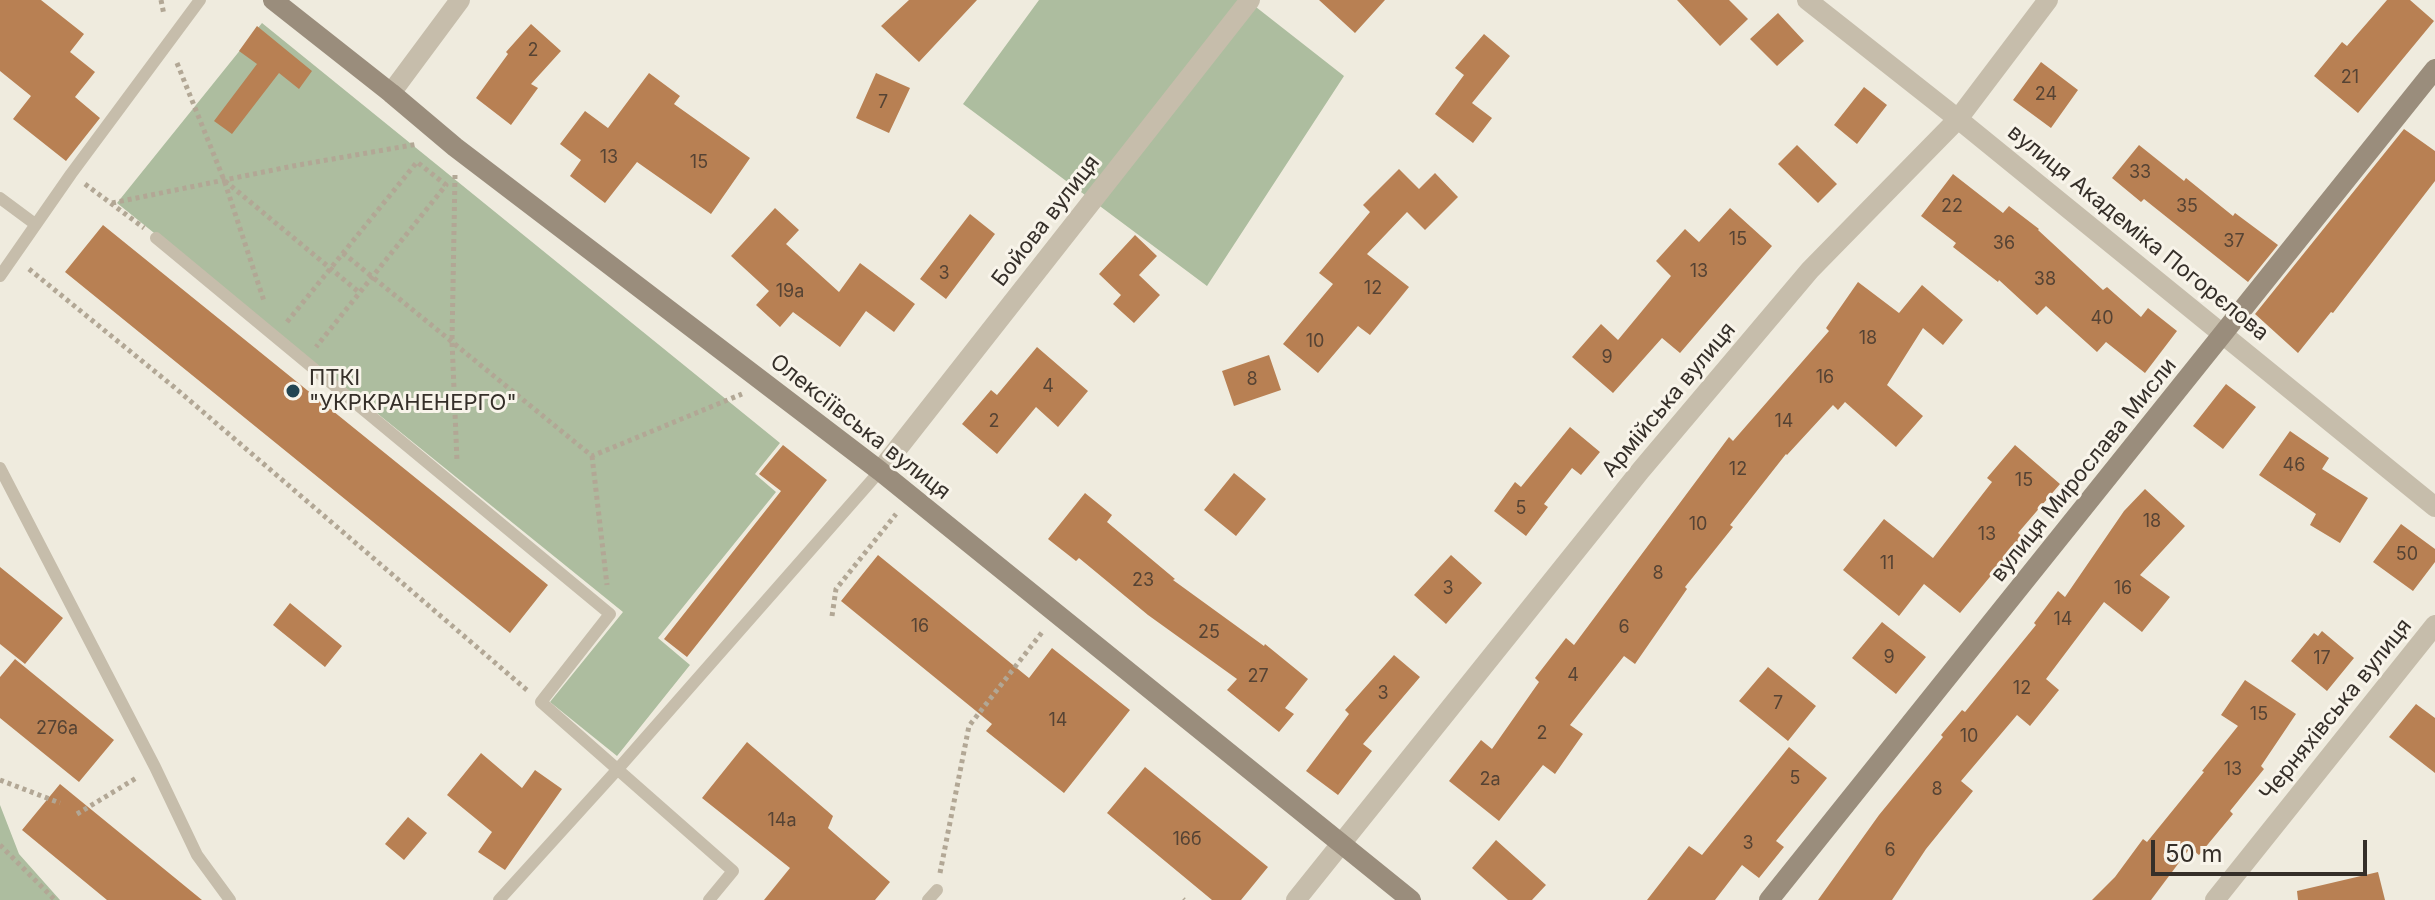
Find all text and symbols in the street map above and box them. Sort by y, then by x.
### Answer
house number: 2 [528,40,538,62]
house number: 21 [2341,67,2359,89]
house number: 24 [2035,84,2057,106]
house number: 7 [878,92,888,114]
street label: вулиця Академіка Погорєлова [2002,119,2274,347]
house number: 13 [600,147,618,169]
street label: Бойова вулиця [987,150,1105,292]
house number: 15 [690,152,708,174]
house number: 33 [2129,162,2151,184]
house number: 22 [1941,196,1963,218]
house number: 35 [2176,196,2198,218]
house number: 15 [1729,229,1747,251]
house number: 37 [2223,231,2245,253]
house number: 36 [1993,233,2015,255]
house number: 13 [1690,261,1708,283]
house number: 3 [938,263,950,285]
house number: 38 [2034,269,2056,291]
house number: 12 [1364,278,1382,300]
house number: 19а [776,281,804,303]
house number: 40 [2091,308,2113,330]
street label: Армійська вулиця [1597,317,1741,483]
house number: 18 [1859,328,1877,350]
house number: 10 [1306,331,1324,353]
house number: 9 [1601,347,1613,369]
street label: Олексіївська вулиця [765,349,955,505]
street label: вулиця Мирослава Мисли [1986,353,2182,587]
place label: ПТКІ "УКРКРАНЕНЕРГО" [309,365,517,416]
house number: 16 [1816,367,1834,389]
house number: 8 [1246,369,1258,391]
house number: 4 [1042,376,1054,398]
marker: ПТКІ "УКРКРАНЕНЕРГО" [284,382,302,400]
house number: 2 [989,411,999,433]
house number: 14 [1775,411,1793,433]
house number: 46 [2283,455,2305,477]
house number: 12 [1729,459,1747,481]
house number: 15 [2015,470,2033,492]
house number: 5 [1516,498,1526,520]
house number: 18 [2143,511,2161,533]
house number: 10 [1689,514,1707,536]
house number: 13 [1978,524,1996,546]
house number: 50 [2396,544,2418,566]
house number: 11 [1880,553,1894,575]
house number: 8 [1652,563,1664,585]
house number: 23 [1132,570,1154,592]
house number: 3 [1442,578,1454,600]
house number: 16 [2114,578,2132,600]
house number: 14 [2054,609,2072,631]
street label: Черняхівська вулиця [2254,614,2418,806]
house number: 16 [911,616,929,638]
house number: 6 [1618,617,1630,639]
house number: 25 [1198,622,1220,644]
house number: 9 [1883,647,1895,669]
house number: 17 [2313,648,2331,670]
house number: 4 [1567,665,1579,687]
house number: 27 [1247,666,1269,688]
house number: 12 [2013,678,2031,700]
house number: 3 [1377,683,1389,705]
house number: 7 [1773,693,1783,715]
house number: 15 [2250,704,2268,726]
house number: 14 [1049,710,1067,732]
house number: 276а [36,718,78,740]
house number: 2 [1537,723,1547,745]
house number: 10 [1960,726,1978,748]
house number: 13 [2224,759,2242,781]
house number: 5 [1790,768,1800,790]
house number: 2а [1479,769,1501,791]
house number: 8 [1931,779,1943,801]
house number: 14а [767,810,797,832]
scale bar [2155,824,2371,874]
house number: 16б [1172,829,1202,851]
house number: 3 [1742,833,1754,855]
text: 50 m [2165,839,2223,868]
house number: 6 [1884,840,1896,862]

